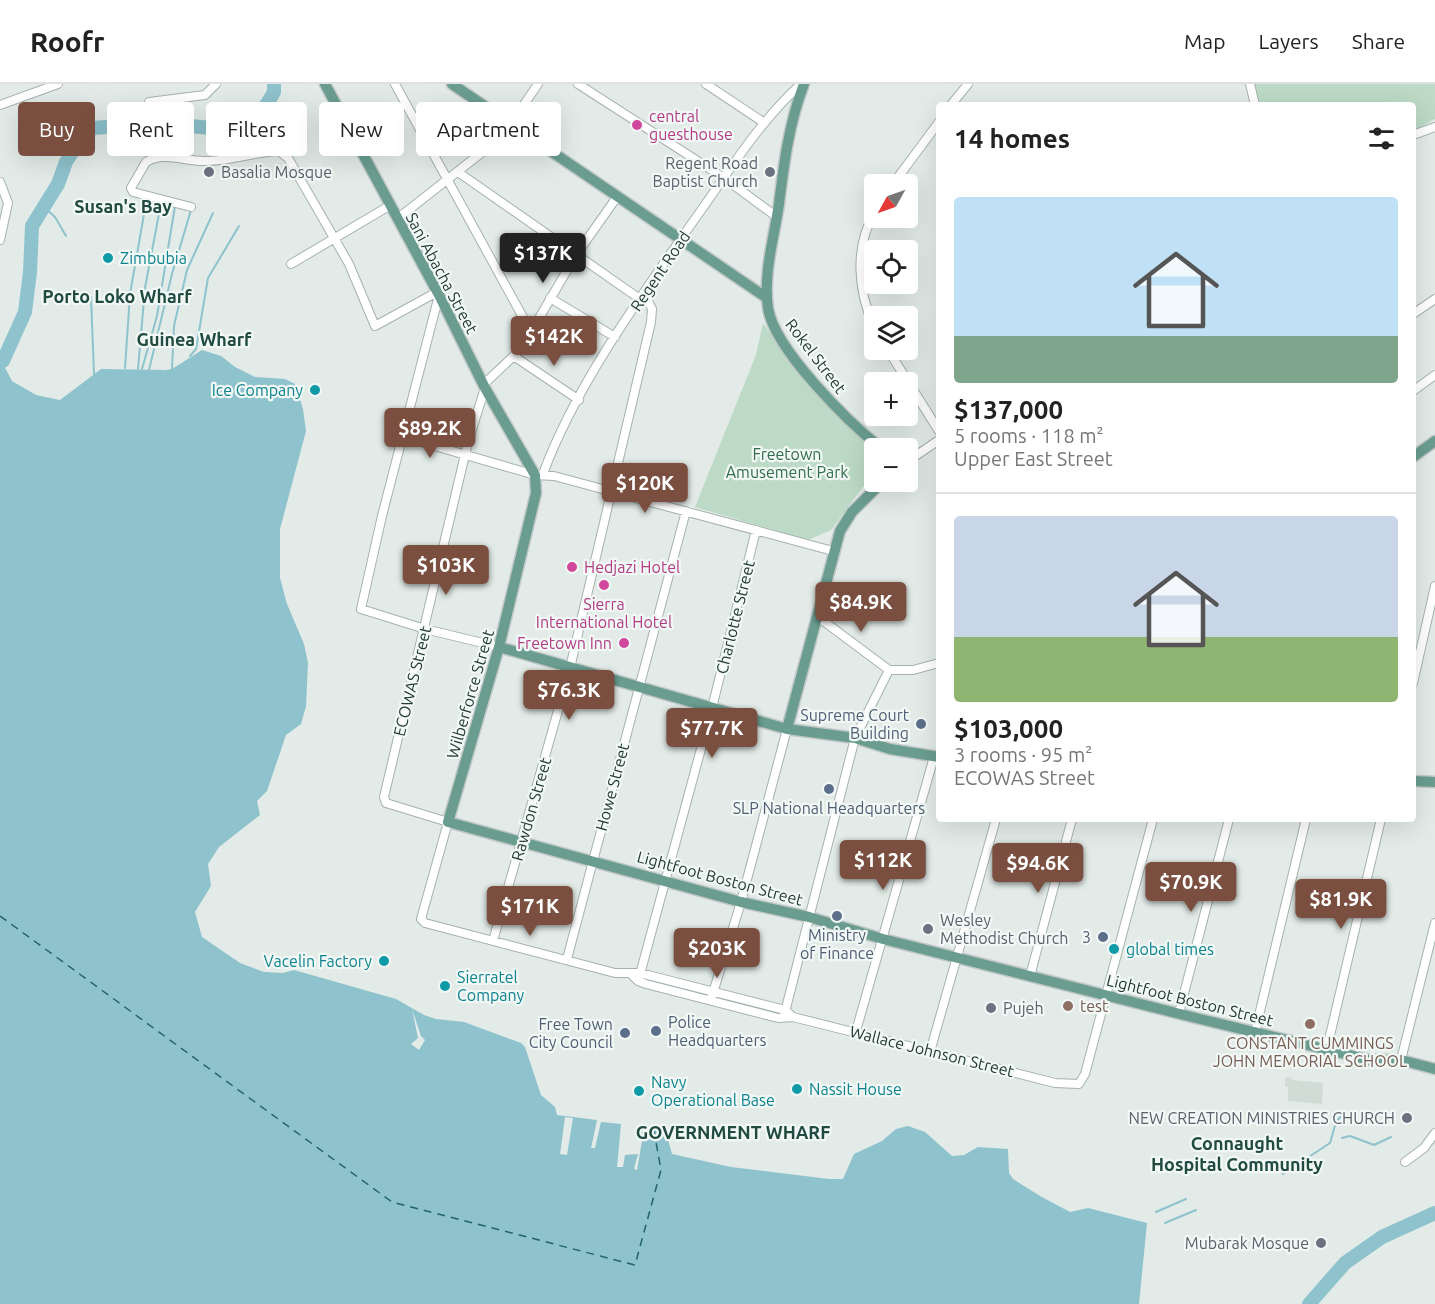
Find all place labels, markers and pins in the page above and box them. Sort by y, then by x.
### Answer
place label: central guesthouse [649,107,733,143]
marker: central guesthouse [630,118,644,132]
place label: Regent Road Baptist Church [652,154,758,190]
place label: Basalia Mosque [221,163,332,181]
marker: Basalia Mosque [202,165,216,179]
marker: Regent Road Baptist Church [763,165,777,179]
pin: $137K [501,233,585,284]
place label: Zimbubia [120,249,187,267]
marker: Zimbubia [101,251,115,265]
pin: $142K [512,316,596,367]
place label: Ice Company [212,381,303,399]
marker: Ice Company [308,383,322,397]
pin: $89.2K [381,408,479,459]
pin: $120K [603,463,687,514]
pin: $103K [404,545,488,596]
place label: Hedjazi Hotel [584,558,680,576]
marker: Hedjazi Hotel [565,560,579,574]
marker: Sierra International Hotel [597,578,611,592]
pin: $84.9K [812,582,910,633]
place label: Sierra International Hotel [536,595,672,631]
place label: Freetown Inn [517,634,612,652]
marker: Freetown Inn [617,636,631,650]
pin: $76.3K [520,670,618,721]
place label: Supreme Court Building [800,706,910,742]
pin: $77.7K [663,708,761,759]
marker: Supreme Court Building [914,717,928,731]
marker: SLP National Headquarters [822,782,836,796]
place label: SLP National Headquarters [733,799,925,817]
pin: $112K [841,840,925,891]
pin: $94.6K [989,843,1087,894]
pin: $70.9K [1142,862,1240,913]
pin: $81.9K [1292,879,1390,930]
pin: $171K [488,886,572,937]
marker: Ministry of Finance [830,909,844,923]
place label: Wesley Methodist Church [940,911,1068,947]
marker: Wesley Methodist Church [921,922,935,936]
place label: Ministry of Finance [800,926,874,962]
pin: $203K [675,928,759,979]
place label: 3 [1082,928,1091,946]
marker: 3 [1096,930,1110,944]
place label: global times [1126,940,1214,958]
marker: global times [1107,942,1121,956]
place label: Vacelin Factory [264,952,372,970]
marker: Vacelin Factory [377,954,391,968]
place label: Sierratel Company [457,968,525,1004]
marker: Sierratel Company [438,979,452,993]
place label: test [1080,997,1109,1015]
place label: Pujeh [1003,999,1044,1017]
marker: test [1061,999,1075,1013]
marker: Pujeh [984,1001,998,1015]
place label: Police Headquarters [668,1013,767,1049]
place label: Free Town City Council [529,1015,613,1051]
marker: CONSTANT CUMMINGS JOHN MEMORIAL SCHOOL [1303,1017,1317,1031]
marker: Police Headquarters [649,1024,663,1038]
marker: Free Town City Council [618,1026,632,1040]
place label: CONSTANT CUMMINGS JOHN MEMORIAL SCHOOL [1213,1034,1407,1070]
place label: Navy Operational Base [651,1073,775,1109]
place label: Nassit House [809,1080,902,1098]
marker: Nassit House [790,1082,804,1096]
marker: Navy Operational Base [632,1084,646,1098]
place label: NEW CREATION MINISTRIES CHURCH [1129,1109,1395,1127]
marker: NEW CREATION MINISTRIES CHURCH [1400,1111,1414,1125]
place label: Mubarak Mosque [1185,1234,1309,1252]
marker: Mubarak Mosque [1314,1236,1328,1250]

